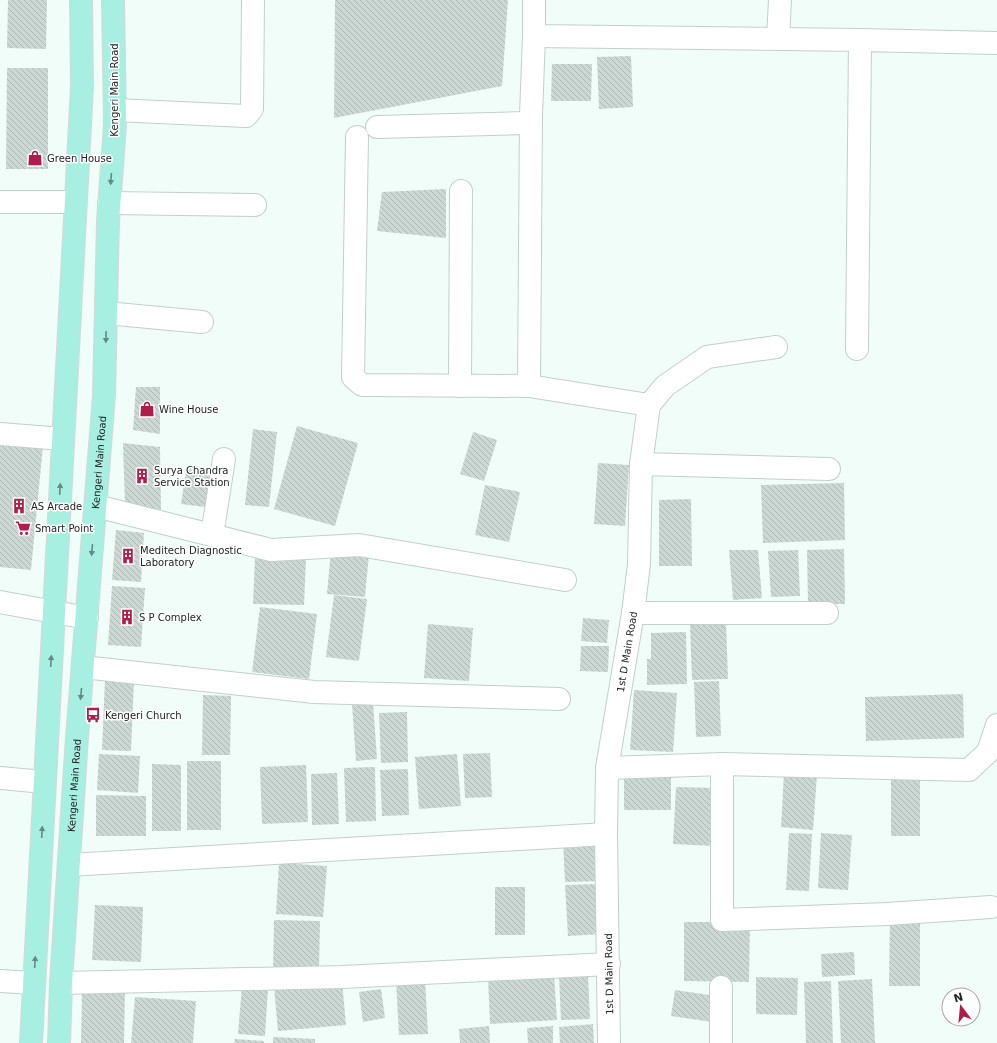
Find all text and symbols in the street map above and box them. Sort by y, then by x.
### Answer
street label: Kengeri Main Road [109,43,120,137]
shop icon: Green House [26,149,44,167]
place label: Green House [47,153,112,164]
one-way arrow [107,173,114,185]
one-way arrow [102,331,109,343]
shop icon: Wine House [138,400,156,418]
place label: Wine House [159,404,218,415]
street label: Kengeri Main Road [90,415,108,509]
place label: Surya Chandra Service Station [154,465,230,488]
building icon: Surya Chandra Service Station [133,467,151,485]
one-way arrow [57,482,63,495]
building icon: AS Arcade [10,497,28,515]
place label: AS Arcade [31,501,82,512]
supermarket icon: Smart Point [14,519,32,537]
place label: Smart Point [35,523,93,534]
one-way arrow [89,544,96,556]
place label: Meditech Diagnostic Laboratory [140,545,242,568]
building icon: Meditech Diagnostic Laboratory [119,547,137,565]
building icon: S P Complex [118,608,136,626]
street label: 1st D Main Road [614,610,639,693]
place label: S P Complex [139,612,202,623]
one-way arrow [47,655,54,667]
one-way arrow [77,688,84,700]
bus stop icon: Kengeri Church [84,706,102,724]
place label: Kengeri Church [105,710,182,721]
street label: Kengeri Main Road [65,738,82,832]
one-way arrow [38,826,45,838]
street label: 1st D Main Road [603,933,615,1015]
one-way arrow [32,955,38,968]
north arrow [941,987,981,1027]
text: N [952,990,965,1005]

